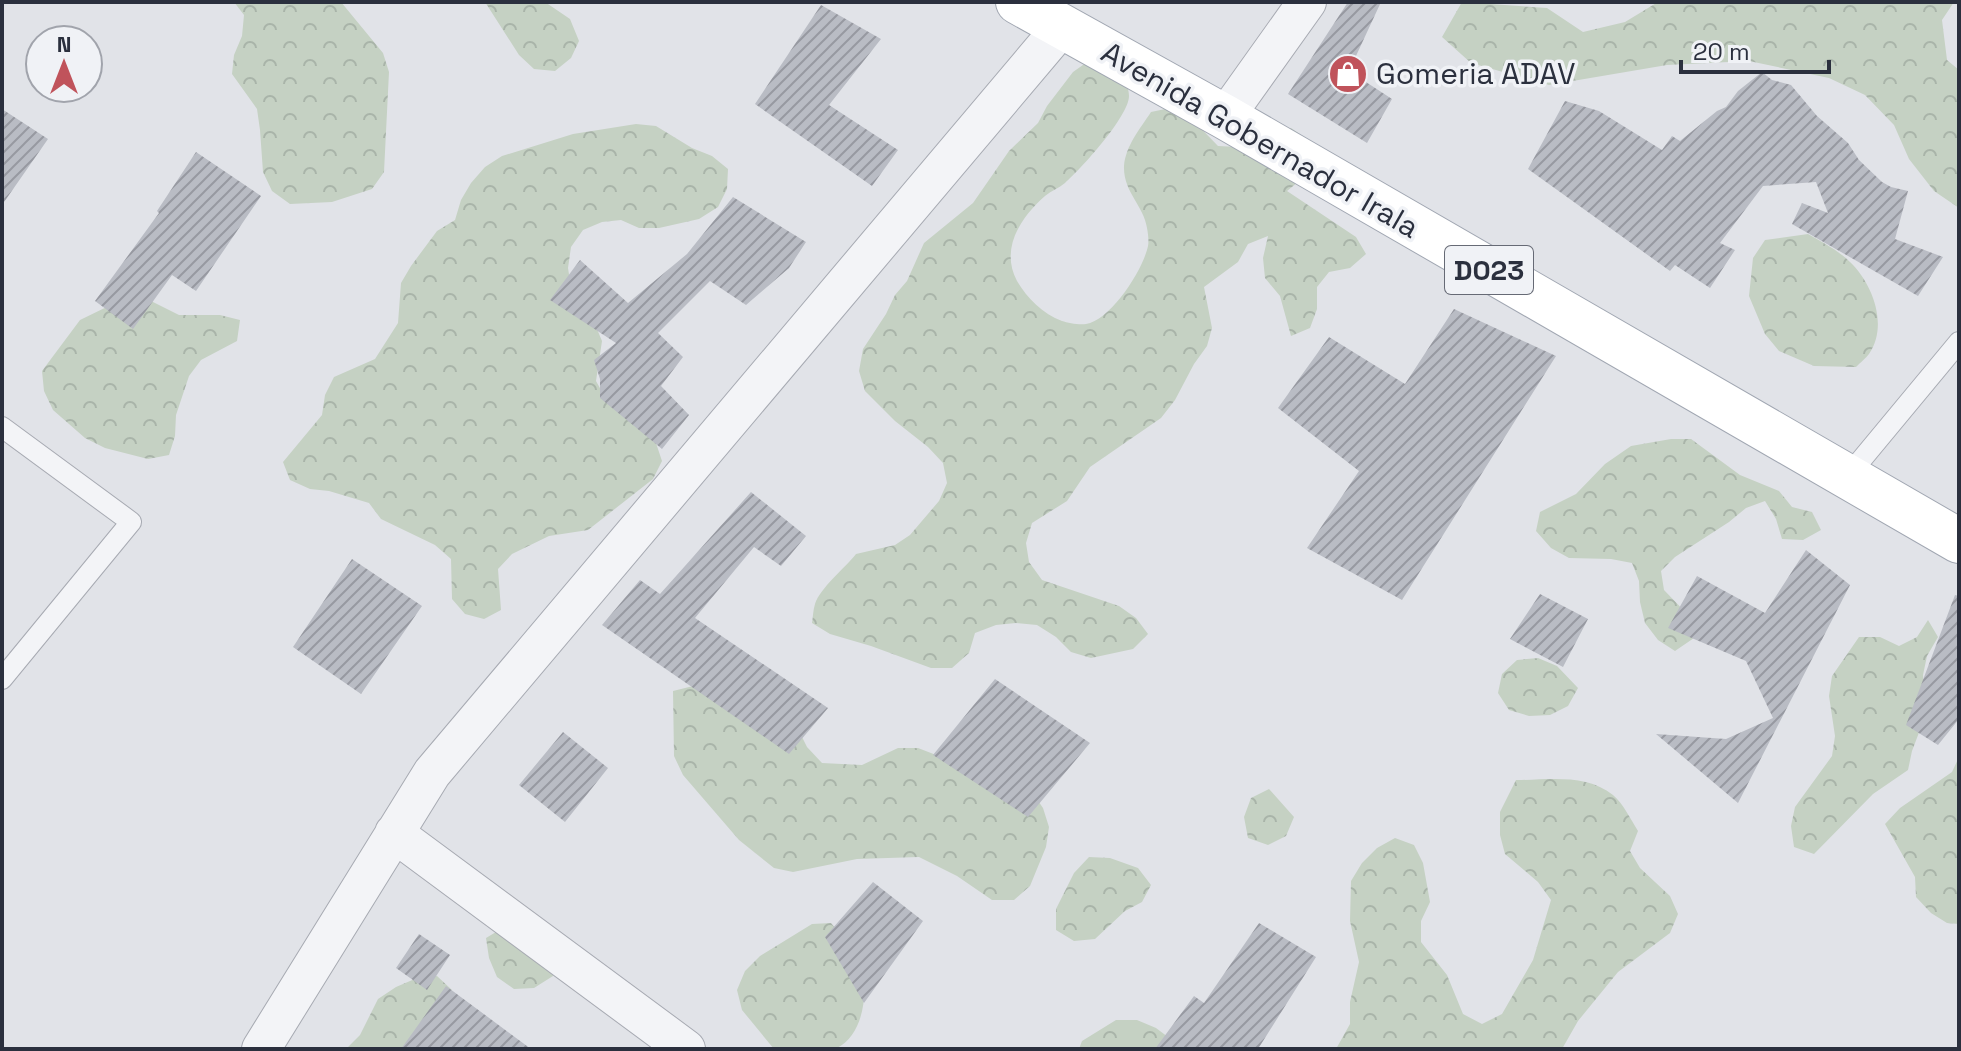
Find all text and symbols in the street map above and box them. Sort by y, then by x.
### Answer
north arrow [24,24,104,104]
scale bar [1681,24,1829,74]
text: N [57,30,71,58]
street label: Avenida Gobernador Irala [1094,33,1426,247]
text: 20 m [1693,36,1750,67]
shop icon: Gomeria ADAV [1327,53,1369,95]
place label: Gomeria ADAV [1376,54,1576,93]
road number: D023 [1445,246,1533,294]

